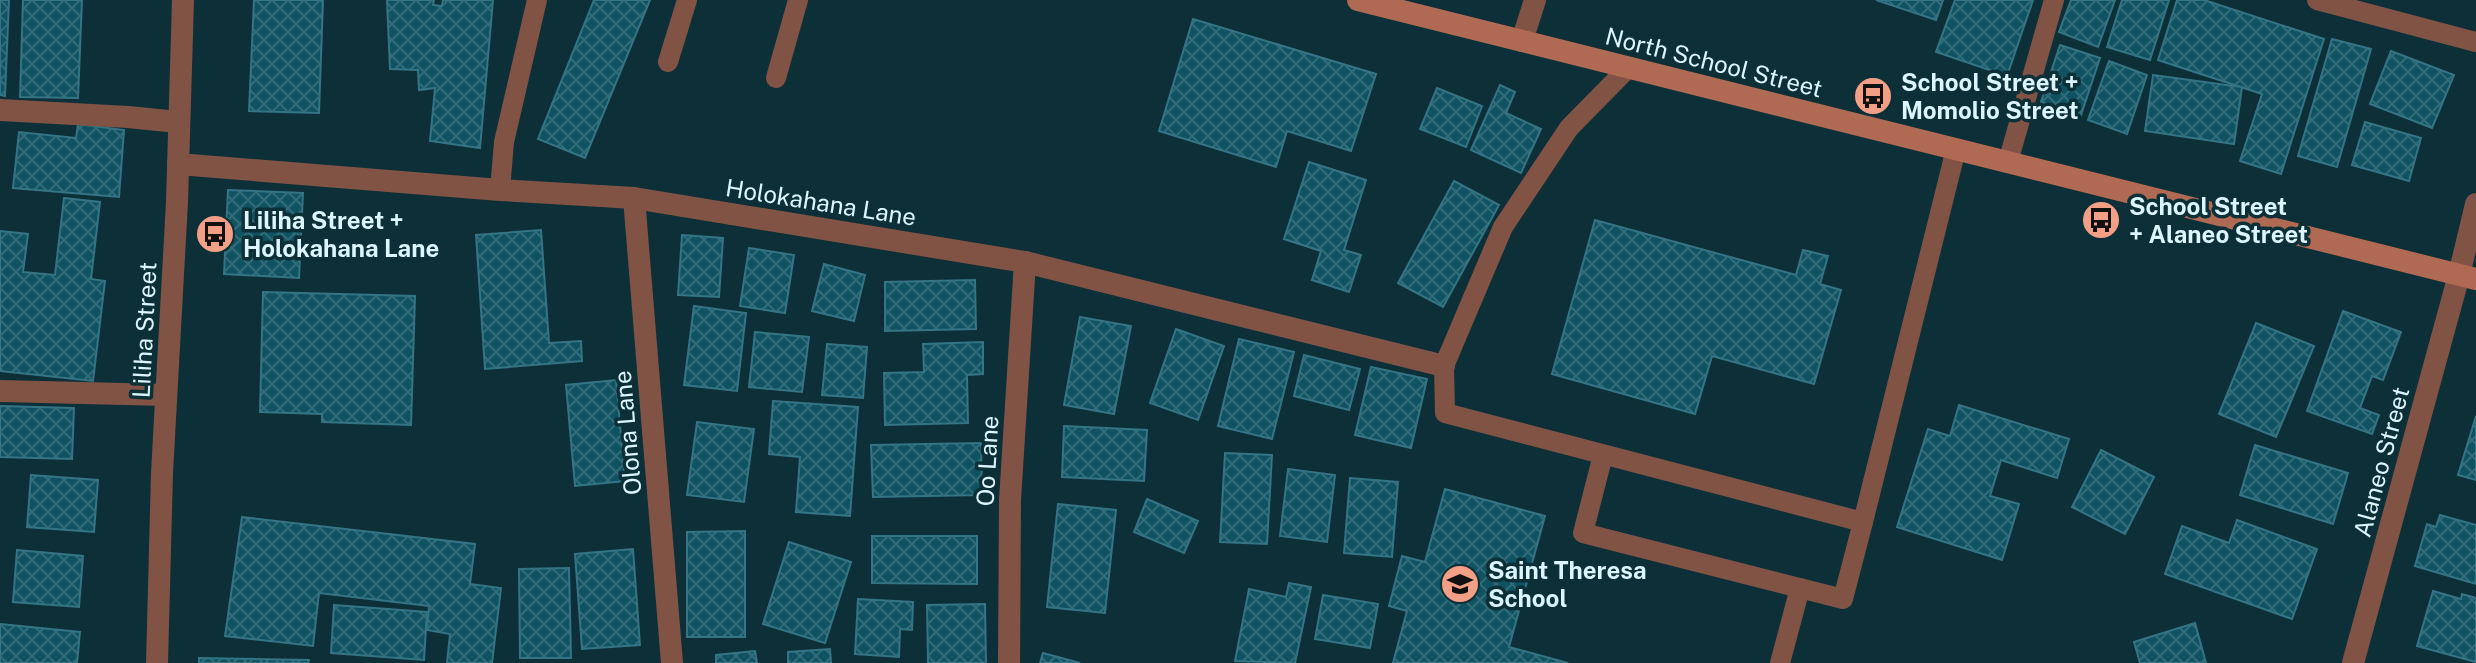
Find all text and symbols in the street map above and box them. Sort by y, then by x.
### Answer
street label: North School Street [1603,21,1825,103]
place label: School Street + Momolio Street [1901,68,2079,124]
bus stop icon: School Street + Momolio Street [1852,75,1894,117]
street label: Holokahana Lane [724,173,918,231]
place label: School Street + Alaneo Street [2129,192,2308,248]
bus stop icon: School Street + Alaneo Street [2080,199,2122,241]
place label: Liliha Street + Holokahana Lane [243,206,439,262]
bus stop icon: Liliha Street + Holokahana Lane [194,213,236,255]
street label: Liliha Street [126,261,162,399]
street label: Olona Lane [608,370,646,496]
street label: Alaneo Street [2348,384,2414,540]
street label: Oo Lane [971,415,1003,507]
place label: Saint Theresa School [1488,556,1647,612]
school or university icon: Saint Theresa School [1439,563,1481,605]

